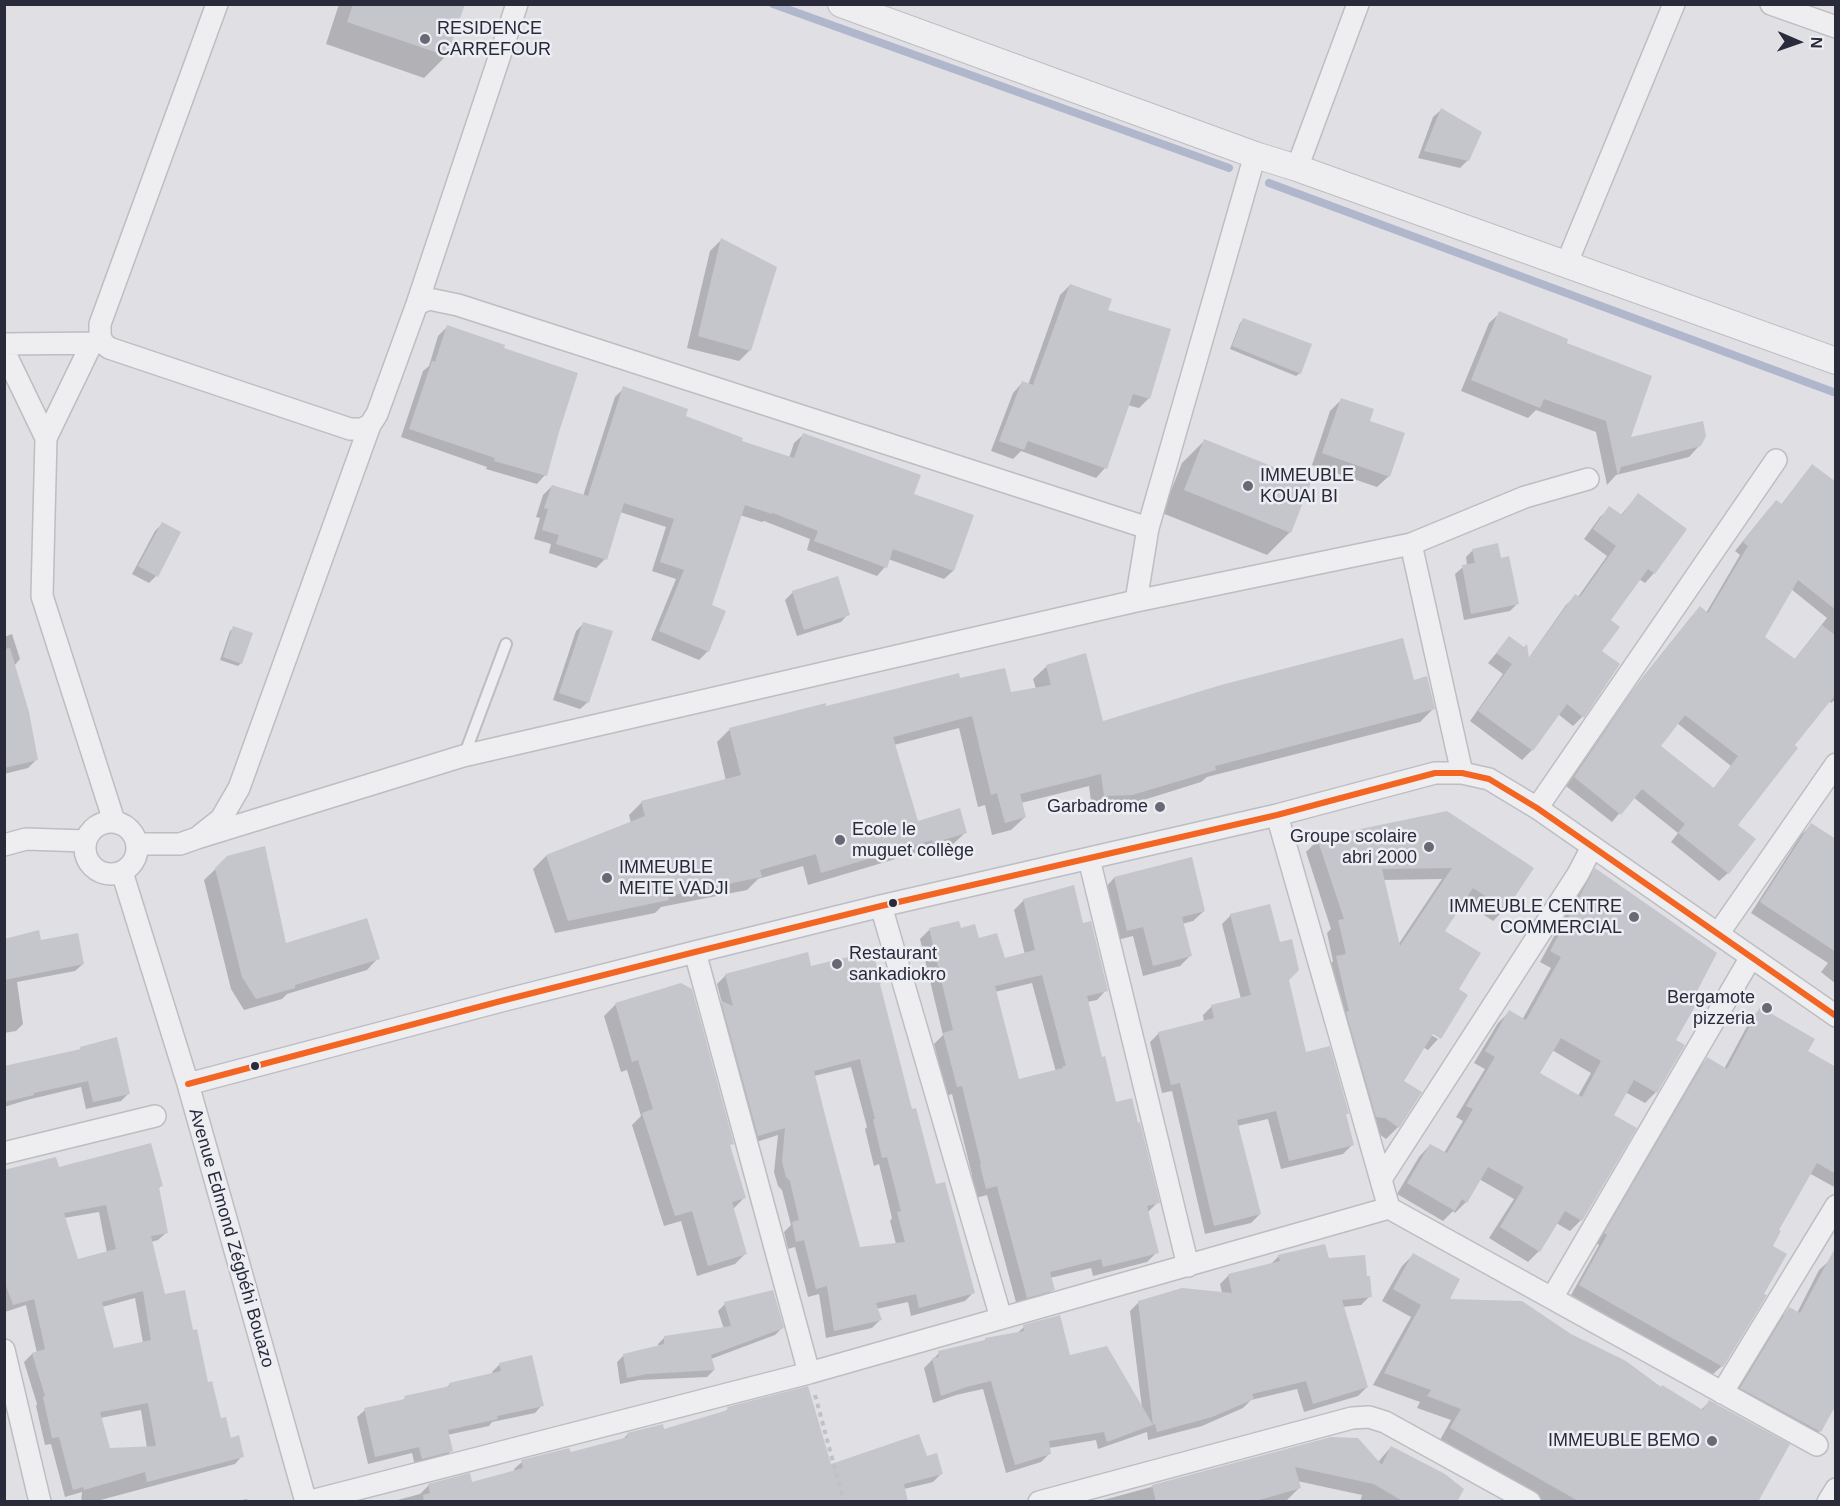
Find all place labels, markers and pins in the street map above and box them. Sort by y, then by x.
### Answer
place label: RESIDENCE CARREFOUR [437,18,551,60]
marker: RESIDENCE CARREFOUR [418,32,432,46]
place label: IMMEUBLE KOUAI BI [1260,465,1354,508]
marker: IMMEUBLE KOUAI BI [1241,479,1255,493]
place label: Garbadrome [1047,796,1148,818]
marker: Garbadrome [1153,800,1167,814]
place label: Ecole le muguet collège [852,819,974,862]
place label: Groupe scolaire abri 2000 [1290,826,1417,868]
marker: Ecole le muguet collège [833,833,847,847]
marker: Groupe scolaire abri 2000 [1422,840,1436,854]
place label: IMMEUBLE MEITE VADJI [619,857,729,900]
marker: IMMEUBLE MEITE VADJI [600,871,614,885]
place label: IMMEUBLE CENTRE COMMERCIAL [1449,896,1622,938]
unlabelled marker [887,897,899,909]
marker: IMMEUBLE CENTRE COMMERCIAL [1627,910,1641,924]
place label: Restaurant sankadiokro [849,943,946,986]
marker: Restaurant sankadiokro [830,957,844,971]
place label: Bergamote pizzeria [1667,987,1755,1030]
marker: Bergamote pizzeria [1760,1001,1774,1015]
unlabelled marker [249,1060,261,1072]
place label: IMMEUBLE BEMO [1548,1430,1700,1452]
marker: IMMEUBLE BEMO [1705,1434,1719,1448]

